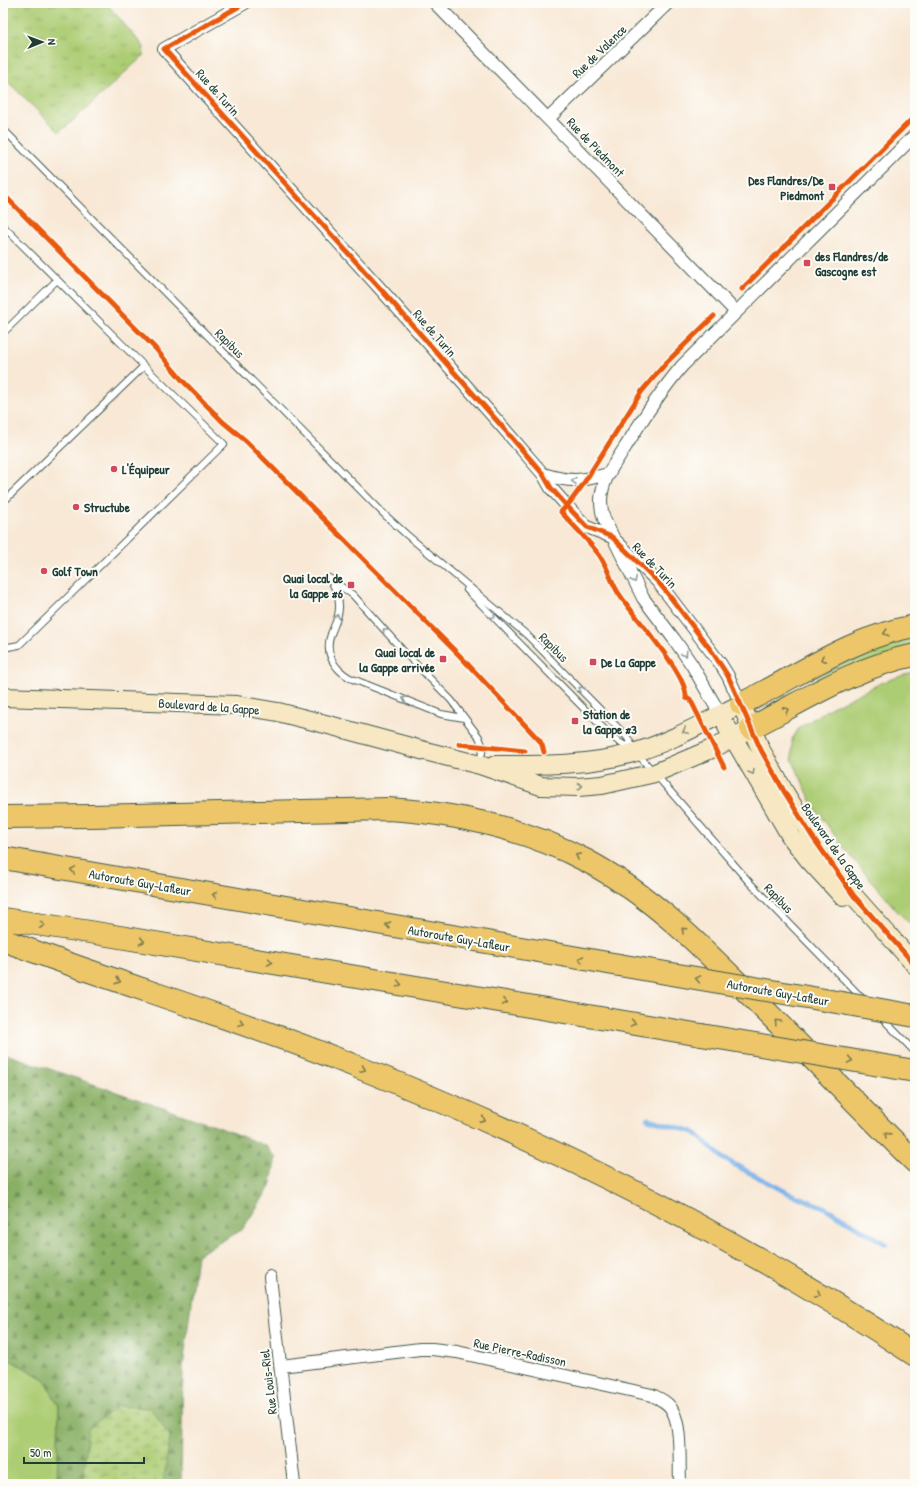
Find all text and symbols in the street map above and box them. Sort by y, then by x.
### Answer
street label: Rue de Valence [568,20,630,82]
north arrow [22,22,62,62]
text: N [45,39,59,45]
street label: Rue de Turin [192,65,244,120]
street label: Rue de Piedmont [563,113,629,181]
place label: Des Flandres/De Piedmont [748,171,825,204]
marker: Des Flandres/De Piedmont [827,182,837,192]
place label: des Flandres/de Gascogne est [815,247,889,281]
marker: des Flandres/de Gascogne est [802,258,812,268]
street label: Rue de Turin [409,305,461,361]
street label: Rapibus [211,324,249,362]
place label: L'Équipeur [122,460,171,479]
marker: L'Équipeur [109,464,119,474]
one-way arrow [571,476,577,485]
place label: Structube [84,498,131,516]
marker: Structube [71,502,81,512]
street label: Rue de Turin [629,538,682,592]
place label: Golf Town [52,562,98,580]
marker: Golf Town [39,566,49,576]
place label: Quai local de la Gappe #6 [283,569,344,603]
one-way arrow [629,576,637,583]
marker: Quai local de la Gappe #6 [346,580,356,590]
one-way arrow [488,611,496,619]
one-way arrow [332,614,341,621]
one-way arrow [383,628,390,636]
street label: Rapibus [535,628,573,666]
one-way arrow [883,628,890,637]
place label: Quai local de la Gappe arrivée [359,643,436,677]
one-way arrow [680,650,688,657]
place label: De La Gappe [601,653,657,672]
marker: Quai local de la Gappe arrivée [438,654,448,664]
one-way arrow [820,654,827,662]
marker: De La Gappe [588,657,598,667]
one-way arrow [578,686,585,694]
street label: Boulevard de la Gappe [158,693,260,719]
one-way arrow [401,696,408,704]
place label: Station de la Gappe #3 [583,705,637,739]
one-way arrow [782,707,789,715]
marker: Station de la Gappe #3 [570,716,580,726]
one-way arrow [682,726,689,734]
one-way arrow [748,767,755,775]
one-way arrow [577,782,583,791]
street label: Boulevard de la Gappe [798,799,870,893]
one-way arrow [574,854,582,861]
street label: Autoroute Guy-Lafleur [87,864,193,900]
one-way arrow [70,867,76,875]
street label: Rapibus [760,879,798,917]
one-way arrow [212,891,218,900]
one-way arrow [39,920,45,929]
street label: Autoroute Guy-Lafleur [406,920,512,956]
one-way arrow [384,921,391,930]
one-way arrow [681,928,689,935]
one-way arrow [139,936,145,945]
one-way arrow [578,955,584,964]
one-way arrow [267,957,274,966]
street label: Autoroute Guy-Lafleur [725,974,831,1010]
one-way arrow [695,975,701,984]
one-way arrow [114,976,121,985]
one-way arrow [396,979,402,988]
one-way arrow [502,997,508,1005]
one-way arrow [238,1018,245,1026]
one-way arrow [630,1018,636,1027]
one-way arrow [774,1019,782,1027]
one-way arrow [847,1055,853,1064]
one-way arrow [359,1064,366,1072]
one-way arrow [479,1115,486,1123]
one-way arrow [884,1132,892,1139]
one-way arrow [814,1289,821,1296]
street label: Rue Pierre-Radisson [472,1333,568,1371]
street label: Rue Louis-Riel [255,1348,281,1415]
scale bar [24,1439,144,1465]
text: 50 m [30,1444,51,1461]

